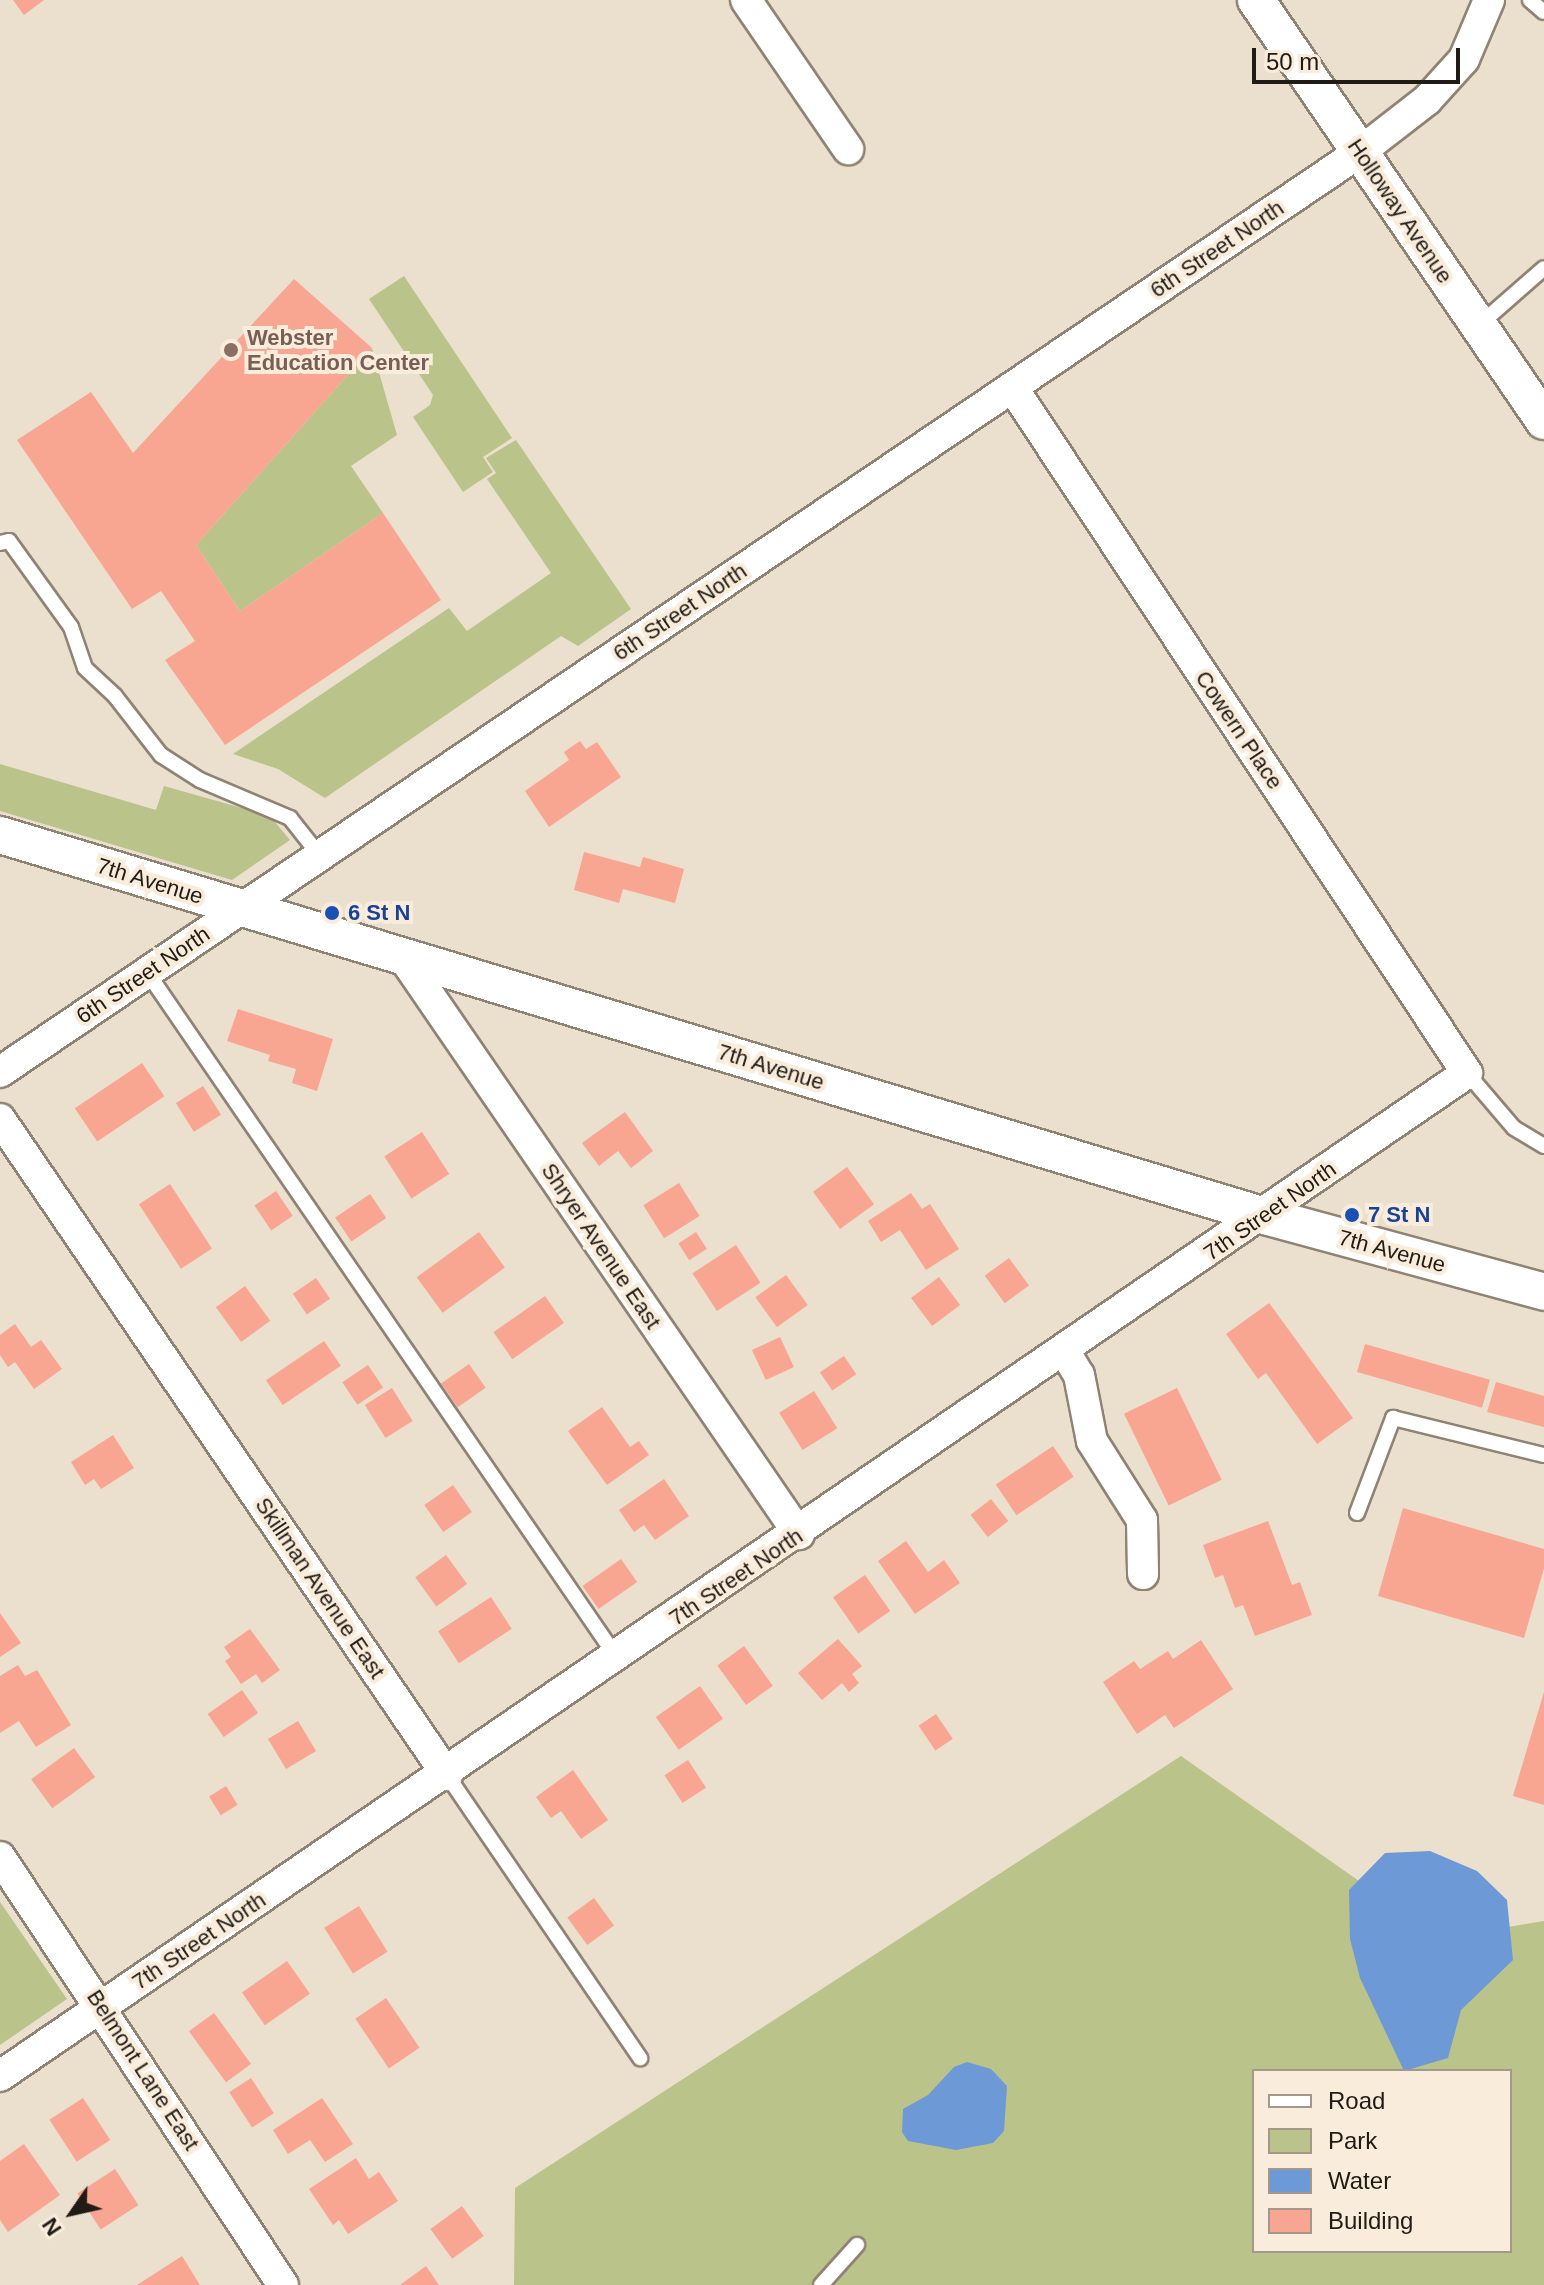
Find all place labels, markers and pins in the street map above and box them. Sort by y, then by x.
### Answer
place label: Webster Education Center [247,324,429,376]
marker: Webster Education Center [222,341,240,359]
place label: 6 St N [348,900,410,926]
marker: 6 St N [323,904,341,922]
place label: 7 St N [1368,1202,1430,1228]
marker: 7 St N [1343,1206,1361,1224]

